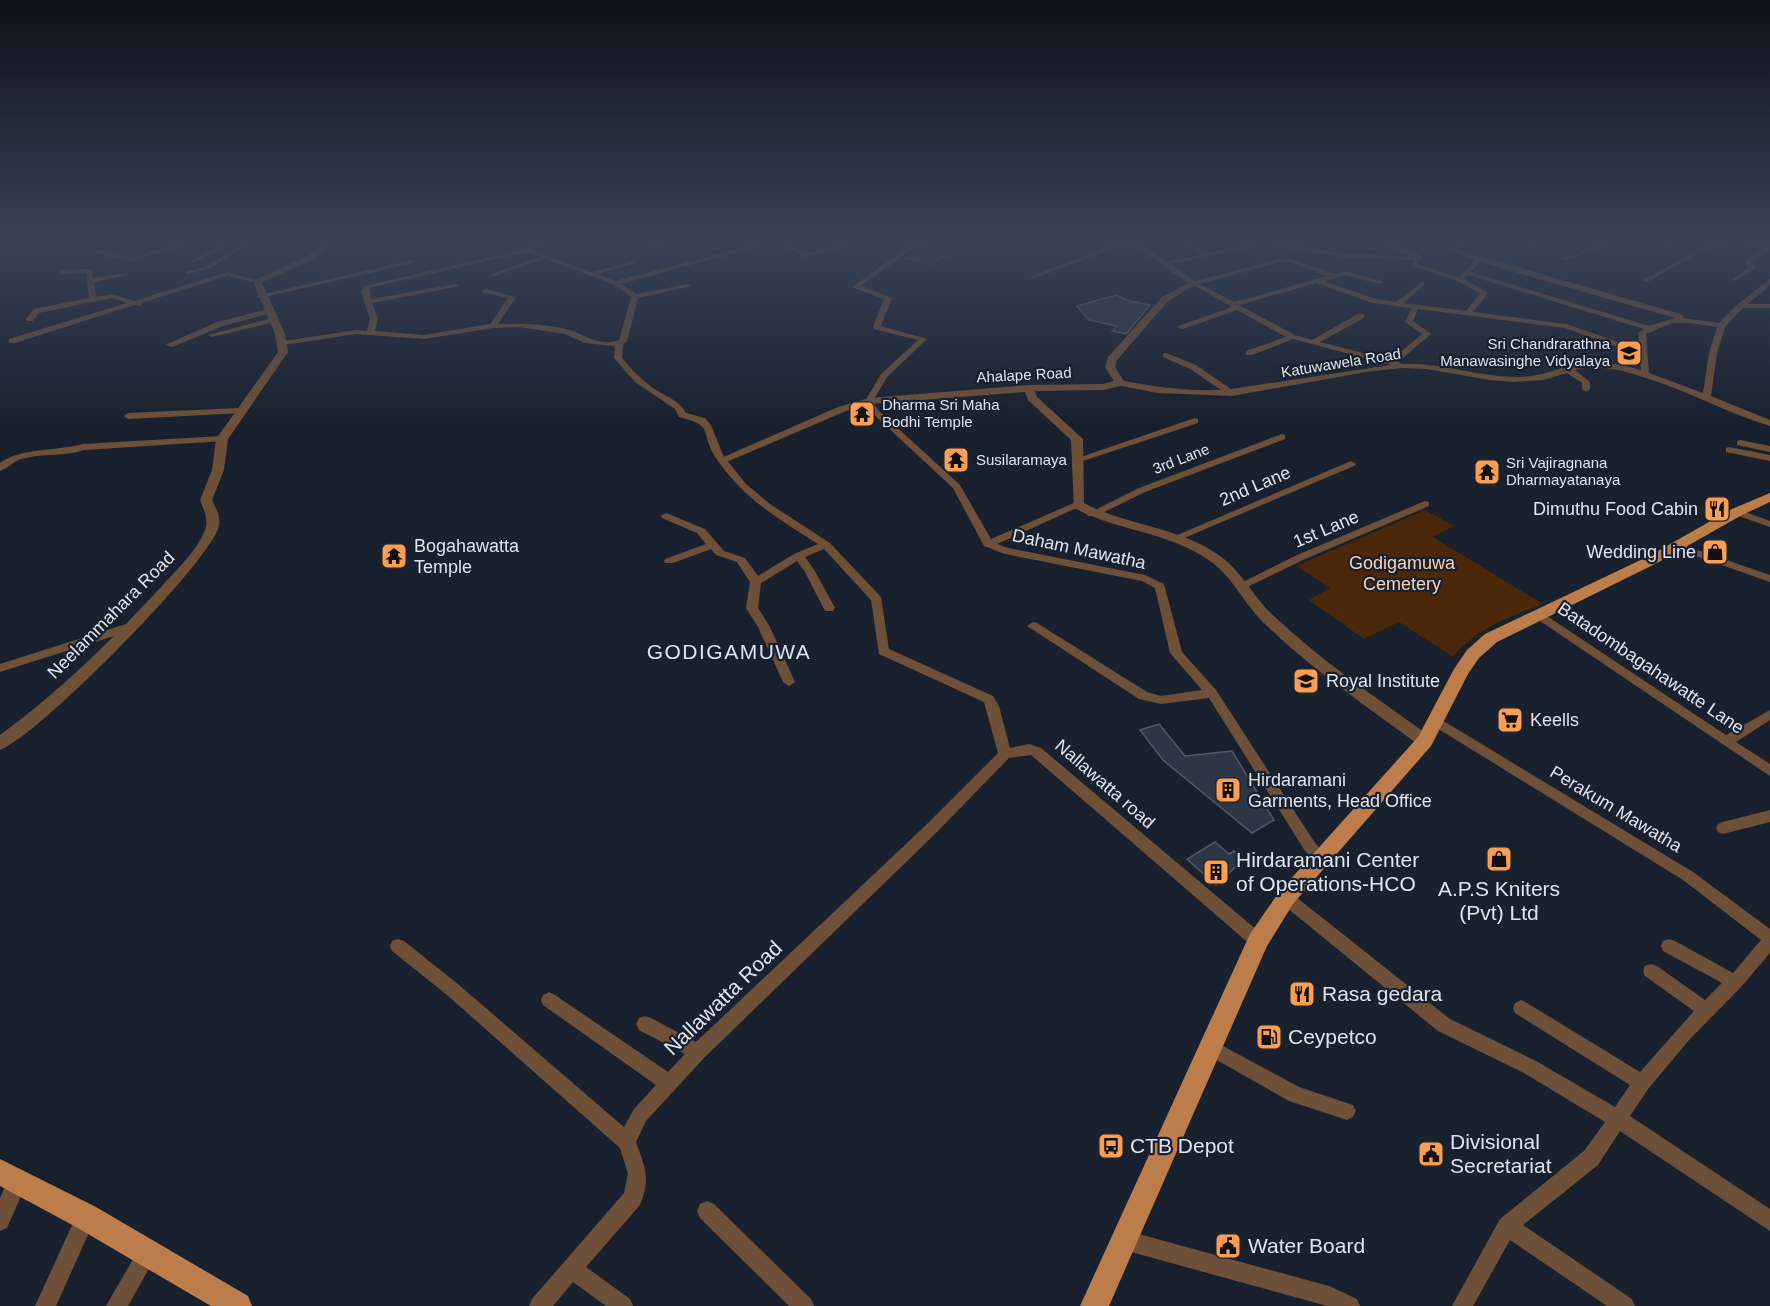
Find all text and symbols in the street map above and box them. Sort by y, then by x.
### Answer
place label: Sri Chandrarathna Manawasinghe Vidyalaya [1440,335,1611,369]
school or university icon: Sri Chandrarathna Manawasinghe Vidyalaya [1614,338,1644,368]
street label: Katuwawela Road [1280,345,1402,380]
street label: Ahalape Road [976,364,1072,385]
place label: Dharma Sri Maha Bodhi Temple [882,396,1000,430]
temple icon: Dharma Sri Maha Bodhi Temple [847,399,877,429]
street label: 3rd Lane [1150,440,1212,477]
temple icon: Susilaramaya [941,445,971,475]
place label: Susilaramaya [976,451,1068,468]
place label: Sri Vajiragnana Dharmayatanaya [1506,454,1621,488]
temple icon: Sri Vajiragnana Dharmayatanaya [1472,457,1502,487]
street label: 2nd Lane [1217,462,1293,510]
restaurant icon: Dimuthu Food Cabin [1702,494,1732,524]
place label: Dimuthu Food Cabin [1533,499,1698,519]
street label: 1st Lane [1290,506,1362,552]
street label: Daham Mawatha [1010,525,1149,573]
place label: Bogahawatta Temple [414,536,520,577]
shop icon: Wedding Line [1700,537,1730,567]
temple icon: Bogahawatta Temple [379,541,409,571]
place label: Wedding Line [1586,542,1696,562]
street label: Neelammahara Road [43,547,179,683]
park label: Godigamuwa Cemetery [1349,553,1456,594]
street label: Batadombagahawatte Lane [1554,598,1748,738]
district label: GODIGAMUWA [647,640,811,663]
school or university icon: Royal Institute [1291,666,1321,696]
place label: Royal Institute [1326,671,1440,691]
supermarket icon: Keells [1495,705,1525,735]
place label: Keells [1530,710,1579,730]
street label: Nallawatta road [1051,735,1159,833]
street label: Perakum Mawatha [1547,762,1686,857]
place label: Hirdaramani Garments, Head Office [1248,770,1432,811]
building icon: Hirdaramani Garments, Head Office [1213,775,1243,805]
shop icon: A.P.S Kniters (Pvt) Ltd [1484,844,1514,874]
place label: Hirdaramani Center of Operations-HCO [1236,848,1419,895]
building icon: Hirdaramani Center of Operations-HCO [1201,857,1231,887]
place label: A.P.S Kniters (Pvt) Ltd [1438,877,1560,924]
street label: Nallawatta Road [659,936,786,1059]
restaurant icon: Rasa gedara [1287,979,1317,1009]
place label: Rasa gedara [1322,982,1443,1005]
fuel station icon: Ceypetco [1254,1022,1284,1052]
place label: Ceypetco [1288,1025,1377,1048]
place label: Divisional Secretariat [1450,1130,1552,1177]
bus stop icon: CTB Depot [1096,1131,1126,1161]
place label: CTB Depot [1130,1134,1234,1157]
public building icon: Divisional Secretariat [1416,1139,1446,1169]
public building icon: Water Board [1213,1231,1243,1261]
place label: Water Board [1248,1234,1365,1257]

